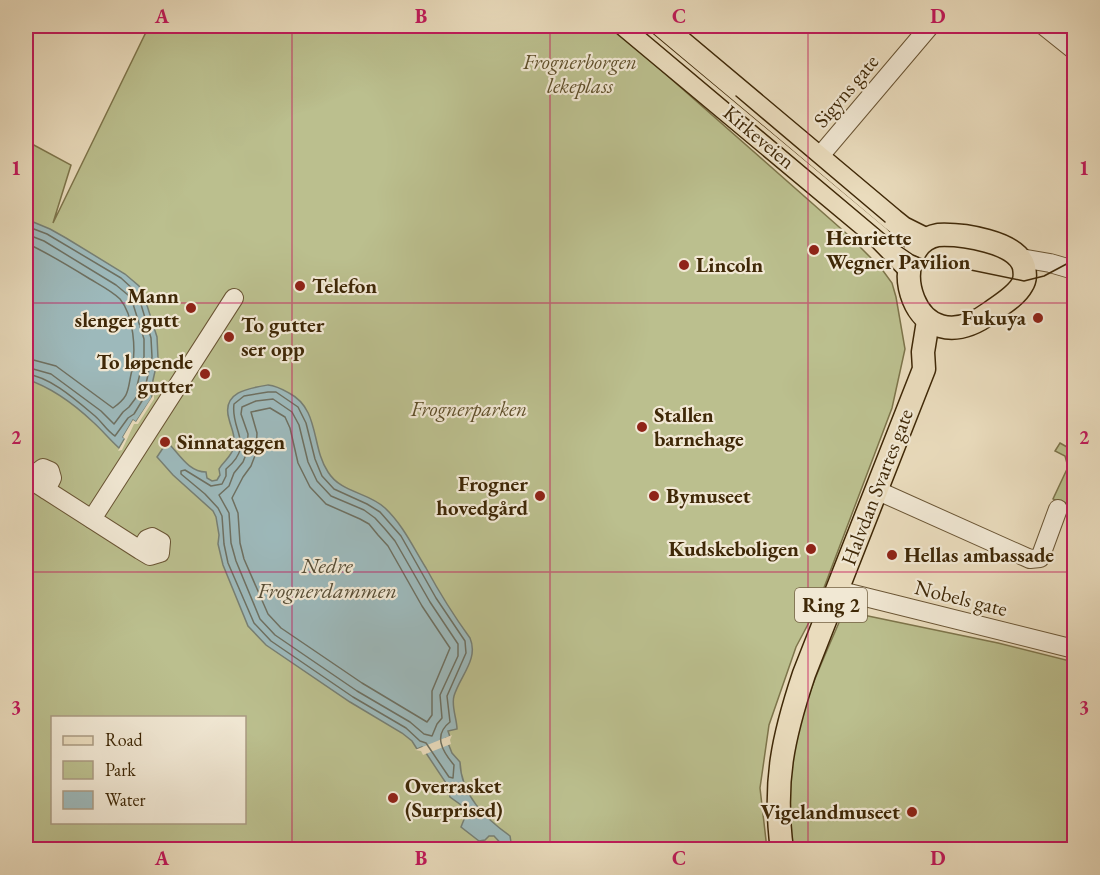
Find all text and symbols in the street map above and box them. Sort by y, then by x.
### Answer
text: A [154,3,170,29]
text: B [415,3,427,29]
text: C [672,3,686,29]
text: D [930,3,946,29]
park label: Frognerborgen lekeplass [522,48,637,99]
street label: Sigyns gate [807,48,884,133]
street label: Kirkeveien [718,99,801,175]
text: 1 [11,155,21,181]
text: 1 [1079,155,1089,181]
place label: Henriette Wegner Pavilion [826,224,971,275]
marker: Henriette Wegner Pavilion [807,243,821,257]
place label: Lincoln [696,251,763,278]
marker: Lincoln [677,258,691,272]
place label: Telefon [312,272,377,299]
marker: Telefon [293,279,307,293]
place label: Mann slenger gutt [75,282,179,333]
marker: Mann slenger gutt [184,301,198,315]
place label: Fukuya [961,304,1027,331]
place label: To gutter ser opp [241,311,325,362]
marker: Fukuya [1031,311,1045,325]
marker: To gutter ser opp [222,330,236,344]
place label: To løpende gutter [96,348,193,399]
marker: To løpende gutter [198,367,212,381]
park label: Frognerparken [410,395,527,422]
place label: Stallen barnehage [654,401,744,452]
street label: Halvdan Svartes gate [834,405,919,569]
marker: Stallen barnehage [635,420,649,434]
text: 2 [11,424,22,450]
text: 2 [1079,424,1090,450]
place label: Sinnataggen [177,428,285,455]
marker: Sinnataggen [158,435,172,449]
place label: Frogner hovedgård [436,470,528,521]
place label: Bymuseet [666,482,751,509]
marker: Frogner hovedgård [533,489,547,503]
marker: Bymuseet [647,489,661,503]
place label: Kudskeboligen [668,535,799,562]
place label: Hellas ambassade [904,541,1054,568]
marker: Kudskeboligen [804,542,818,556]
marker: Hellas ambassade [885,548,899,562]
water label: Nedre Frognerdammen [256,551,397,605]
street label: Nobels gate [912,573,1010,622]
road number: Ring 2 [795,588,867,622]
text: 3 [11,694,21,720]
text: 3 [1079,694,1089,720]
legend [51,716,246,824]
text: Road [105,728,144,751]
text: Park [105,758,136,781]
place label: Overrasket (Surprised) [405,772,503,823]
text: Water [105,788,146,811]
marker: Overrasket (Surprised) [386,791,400,805]
place label: Vigelandmuseet [760,798,900,825]
marker: Vigelandmuseet [905,805,919,819]
text: A [154,845,170,871]
text: B [415,845,427,871]
text: C [672,845,686,871]
text: D [930,845,946,871]

